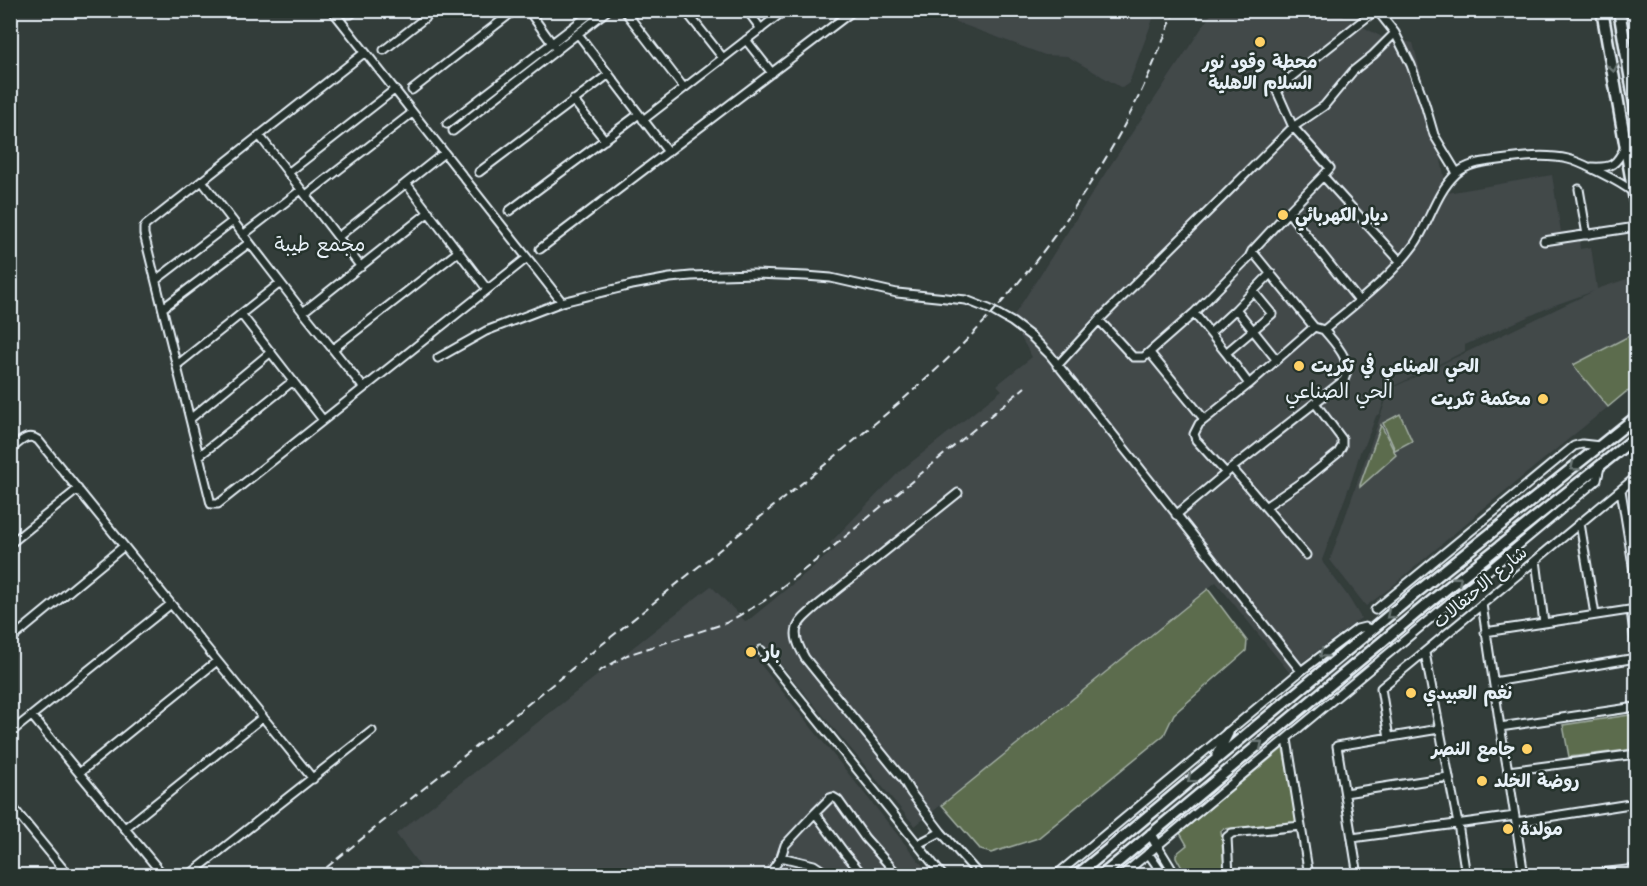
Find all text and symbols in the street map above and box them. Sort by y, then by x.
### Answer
marker: محطة وقود نور السلام الاهلية [1253,35,1267,49]
place label: محطة وقود نور السلام الاهلية [1202,49,1317,97]
one-way arrow [1606,63,1619,73]
place label: ديار الكهربائي [1295,202,1388,231]
marker: ديار الكهربائي [1276,208,1290,222]
district label: مجمع طيبة [274,230,366,259]
place label: الحي الصناعي في تكريت [1311,353,1479,382]
marker: الحي الصناعي في تكريت [1292,359,1306,373]
district label: الحي الصناعي [1285,377,1393,409]
place label: محكمة تكريت [1431,386,1531,410]
marker: محكمة تكريت [1536,392,1550,406]
one-way arrow [1570,459,1581,470]
street label: شارع الاحتفالات [1427,540,1532,634]
one-way arrow [1451,577,1462,588]
one-way arrow [1386,608,1397,619]
place label: بار [761,639,780,663]
marker: بار [744,645,758,659]
one-way arrow [1319,647,1330,658]
place label: نغم العبيدي [1423,680,1512,707]
marker: نغم العبيدي [1404,686,1418,700]
place label: جامع النصر [1430,736,1515,762]
one-way arrow [1252,741,1263,752]
marker: جامع النصر [1520,742,1534,756]
place label: روضة الخلد [1494,768,1579,792]
one-way arrow [1187,772,1198,783]
marker: روضة الخلد [1475,774,1489,788]
place label: مولدة [1520,816,1563,840]
marker: مولدة [1501,822,1515,836]

